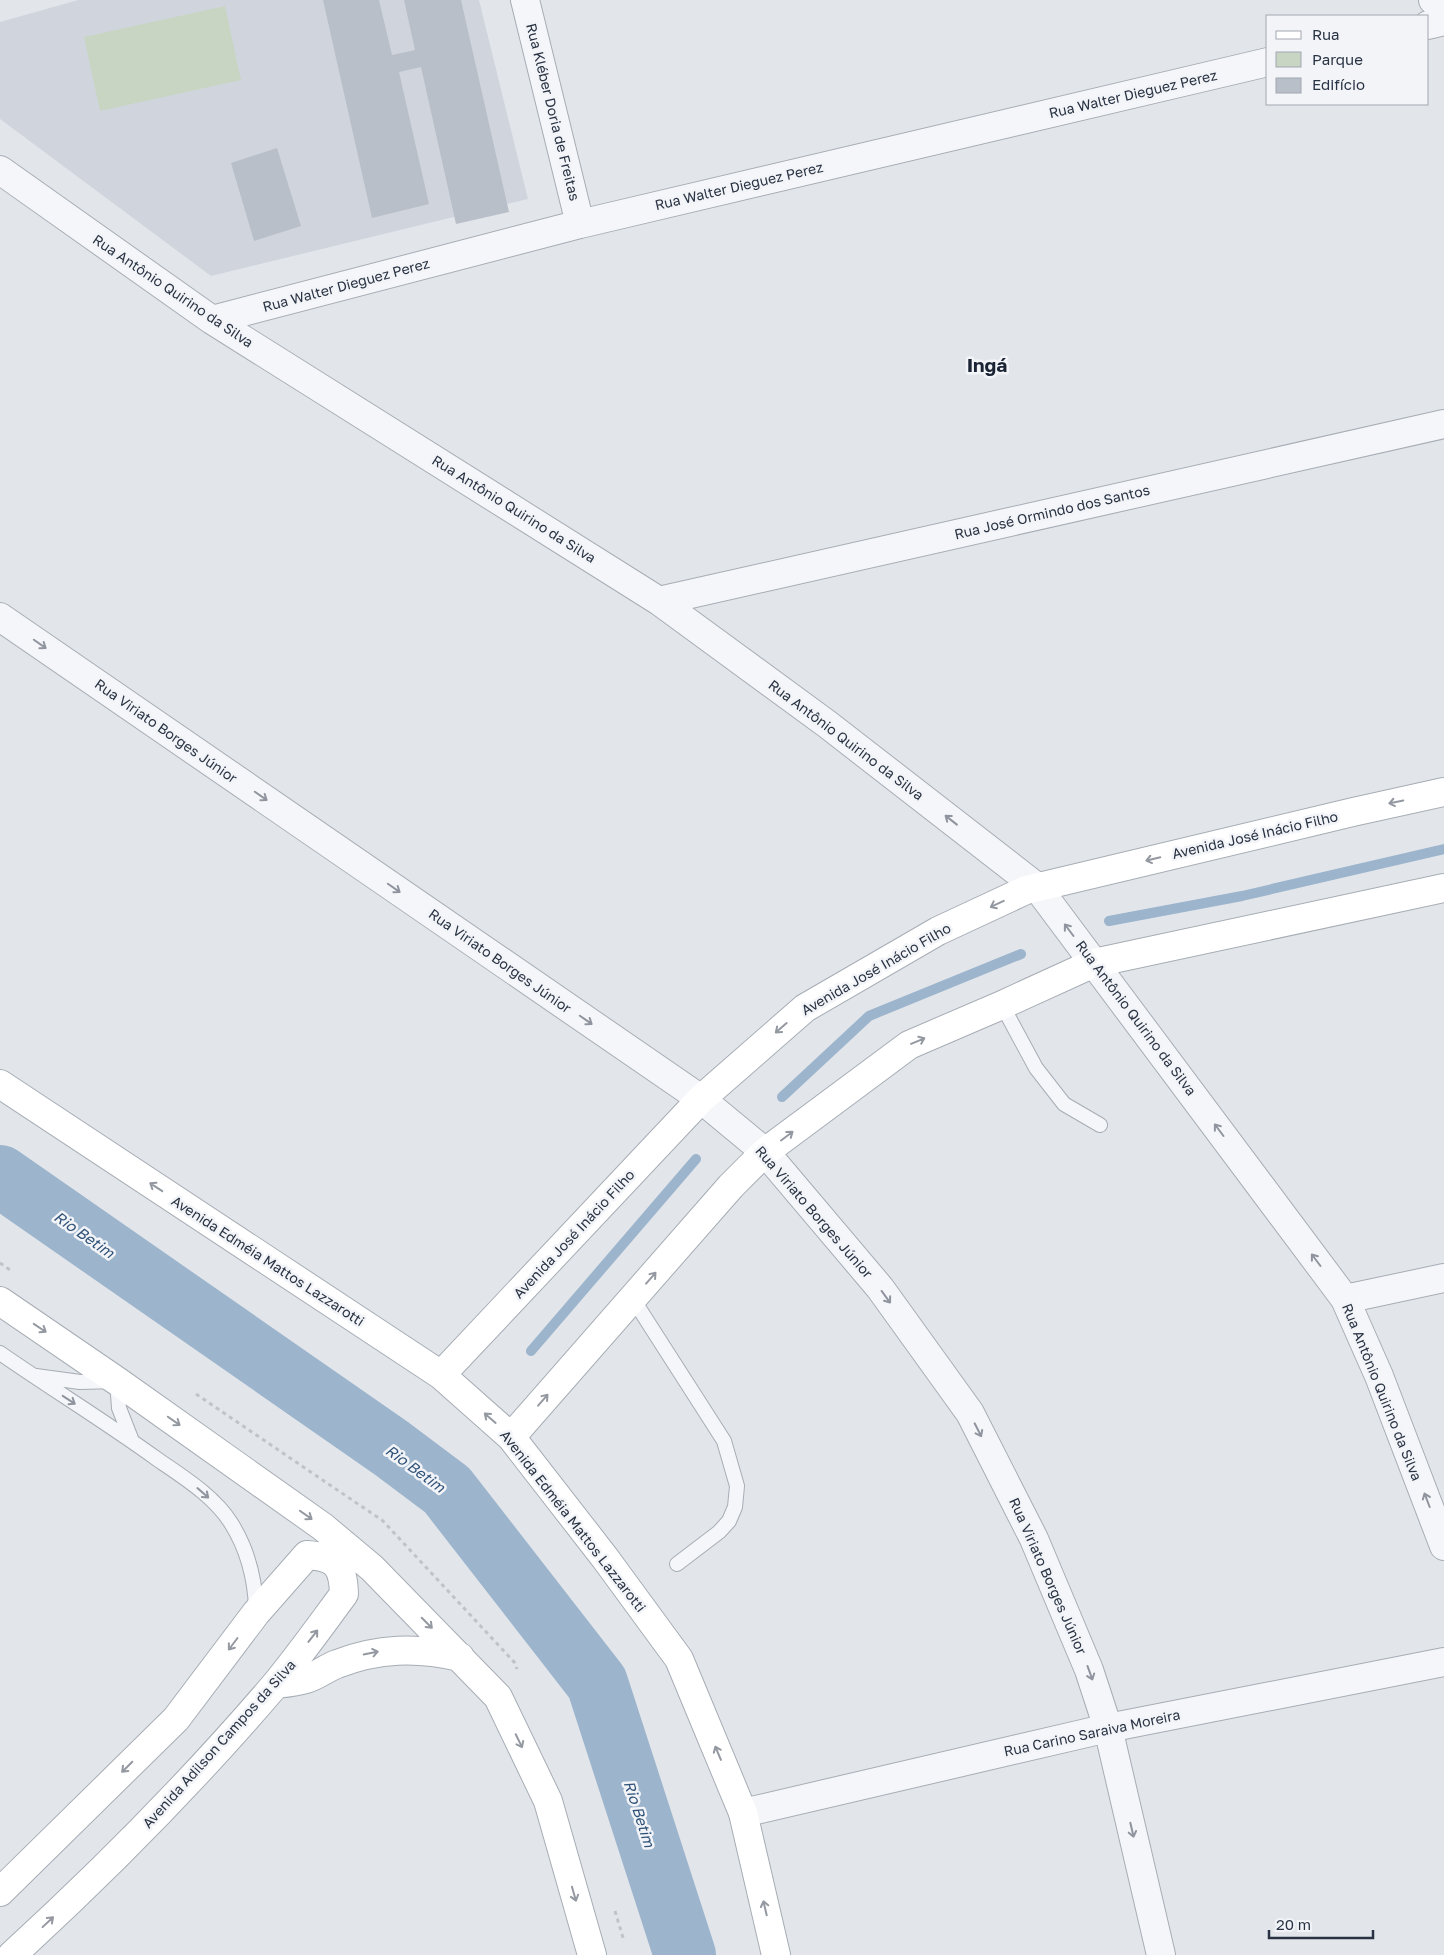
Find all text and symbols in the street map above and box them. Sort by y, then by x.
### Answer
legend [1266,15,1429,105]
street label: Rua Kléber Doria de Freitas [523,21,584,202]
text: Rua [1312,25,1339,43]
text: Parque [1312,50,1363,68]
street label: Rua Walter Dieguez Perez [1047,66,1219,121]
text: Edifício [1312,75,1365,93]
street label: Rua Walter Dieguez Perez [653,158,825,213]
street label: Rua Antônio Quirino da Silva [90,230,257,351]
street label: Rua Walter Dieguez Perez [261,254,431,315]
district label: Ingá [967,353,1007,376]
street label: Rua Antônio Quirino da Silva [429,451,599,566]
street label: Rua José Ormindo dos Santos [952,481,1151,542]
one-way arrow [33,639,47,649]
street label: Rua Viriato Borges Júnior [92,675,241,787]
street label: Rua Antônio Quirino da Silva [765,676,927,804]
one-way arrow [253,791,267,801]
one-way arrow [1389,798,1405,808]
street label: Avenida José Inácio Filho [1170,807,1339,862]
one-way arrow [944,815,958,825]
one-way arrow [1145,855,1161,864]
one-way arrow [387,883,401,893]
one-way arrow [990,899,1005,909]
street label: Rua Viriato Borges Júnior [426,905,575,1017]
street label: Avenida José Inácio Filho [798,919,953,1018]
one-way arrow [1064,923,1074,937]
street label: Rua Antônio Quirino da Silva [1072,937,1200,1099]
one-way arrow [579,1015,593,1025]
one-way arrow [775,1023,788,1034]
one-way arrow [910,1036,925,1045]
one-way arrow [1213,1124,1224,1137]
one-way arrow [780,1131,794,1141]
street label: Rua Viriato Borges Júnior [752,1142,877,1282]
street label: Avenida José Inácio Filho [510,1166,638,1301]
one-way arrow [149,1182,163,1192]
street label: Avenida Edméia Mattos Lazzarotti [169,1192,368,1329]
water label: Rio Betim [51,1207,119,1262]
one-way arrow [1311,1253,1321,1267]
one-way arrow [645,1272,656,1285]
one-way arrow [881,1290,891,1304]
street label: Rua Antônio Quirino da Silva [1339,1301,1426,1483]
one-way arrow [33,1323,47,1333]
one-way arrow [538,1394,549,1407]
one-way arrow [62,1395,76,1405]
one-way arrow [484,1413,497,1424]
one-way arrow [167,1416,181,1426]
one-way arrow [974,1422,983,1437]
street label: Avenida Edméia Mattos Lazzarotti [497,1426,650,1615]
water label: Rio Betim [382,1441,449,1496]
one-way arrow [196,1487,209,1498]
one-way arrow [1421,1493,1431,1508]
street label: Rua Viriato Borges Júnior [1006,1495,1091,1657]
one-way arrow [299,1510,313,1520]
one-way arrow [421,1617,433,1629]
one-way arrow [307,1630,318,1643]
one-way arrow [228,1637,238,1651]
one-way arrow [363,1648,379,1657]
street label: Avenida Adilson Campos da Silva [138,1656,299,1831]
one-way arrow [1086,1665,1095,1680]
street label: Rua Carino Saraiva Moreira [1002,1706,1182,1760]
one-way arrow [515,1733,524,1748]
one-way arrow [712,1745,721,1760]
one-way arrow [122,1761,134,1773]
water label: Rio Betim [621,1778,659,1850]
one-way arrow [1128,1821,1137,1837]
one-way arrow [570,1885,580,1901]
one-way arrow [760,1900,769,1916]
scale bar [1269,1908,1373,1940]
text: 20 m [1276,1915,1311,1933]
one-way arrow [42,1916,55,1928]

